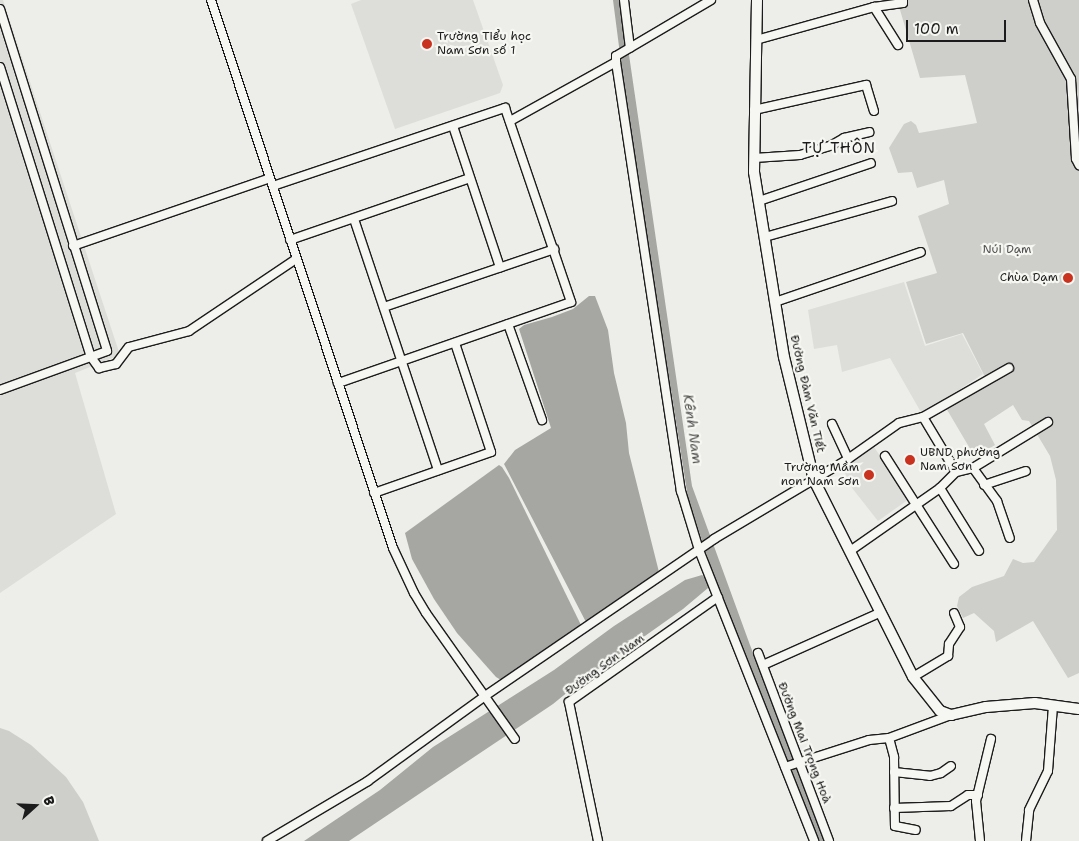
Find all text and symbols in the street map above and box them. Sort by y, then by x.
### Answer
scale bar [909,10,1009,42]
text: 100 m [914,19,959,39]
place label: Trường Tiểu học Nam Sơn số 1 [437,30,531,58]
marker: Trường Tiểu học Nam Sơn số 1 [421,38,433,50]
district label: TỰ THÔN [801,140,877,158]
park label: Núi Dạm [983,243,1031,257]
place label: Chùa Dạm [1000,271,1058,285]
marker: Chùa Dạm [1062,272,1074,284]
street label: Đường Đàm Văn Tiết [786,334,828,454]
water label: Kênh Nam [680,393,706,465]
place label: UBND phường Nam Sơn [920,446,1000,474]
marker: UBND phường Nam Sơn [904,454,916,466]
place label: Trường Mầm non Nam Sơn [781,461,859,489]
marker: Trường Mầm non Nam Sơn [863,469,875,481]
street label: Đường Sơn Nam [563,632,647,698]
street label: Đường Mai Trọng Hoà [774,680,834,806]
north arrow [10,781,60,831]
text: B [39,794,59,808]

